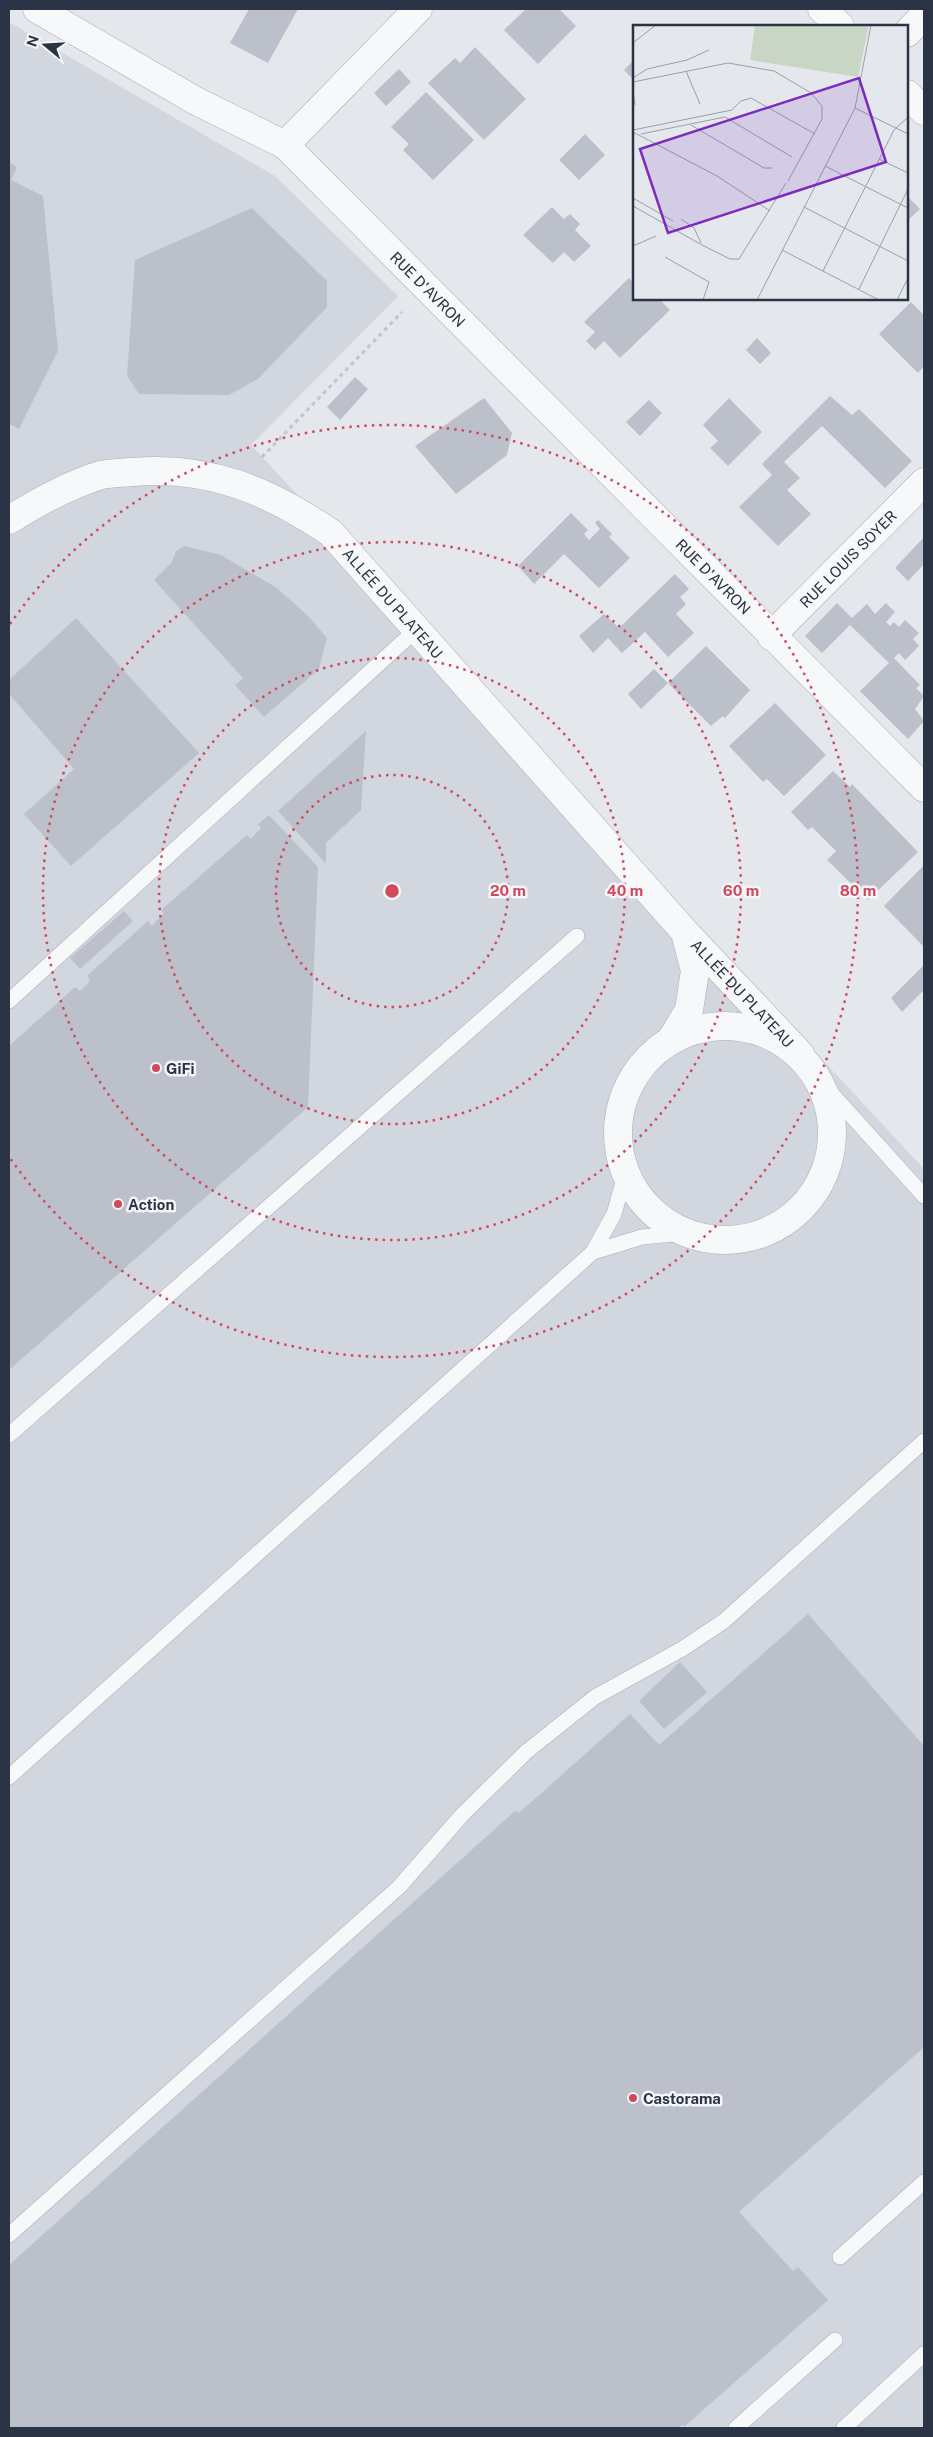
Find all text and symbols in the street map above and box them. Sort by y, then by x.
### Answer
north arrow [20,20,70,70]
inset map [633,25,908,300]
text: N [23,33,42,49]
street label: RUE D'AVRON [387,248,469,330]
street label: RUE LOUIS SOYER [796,506,900,611]
street label: RUE D'AVRON [673,535,754,617]
street label: ALLÉE DU PLATEAU [340,544,446,661]
centre of rings [383,882,401,900]
text: 20 m [490,882,526,899]
text: 40 m [607,882,643,899]
text: 60 m [723,882,759,899]
text: 80 m [840,882,876,899]
street label: ALLÉE DU PLATEAU [688,936,797,1050]
place label: GiFi [166,1060,195,1077]
marker: GiFi [150,1062,162,1074]
place label: Action [128,1196,174,1213]
marker: Action [112,1198,124,1210]
place label: Castorama [643,2090,721,2107]
marker: Castorama [627,2092,639,2104]

